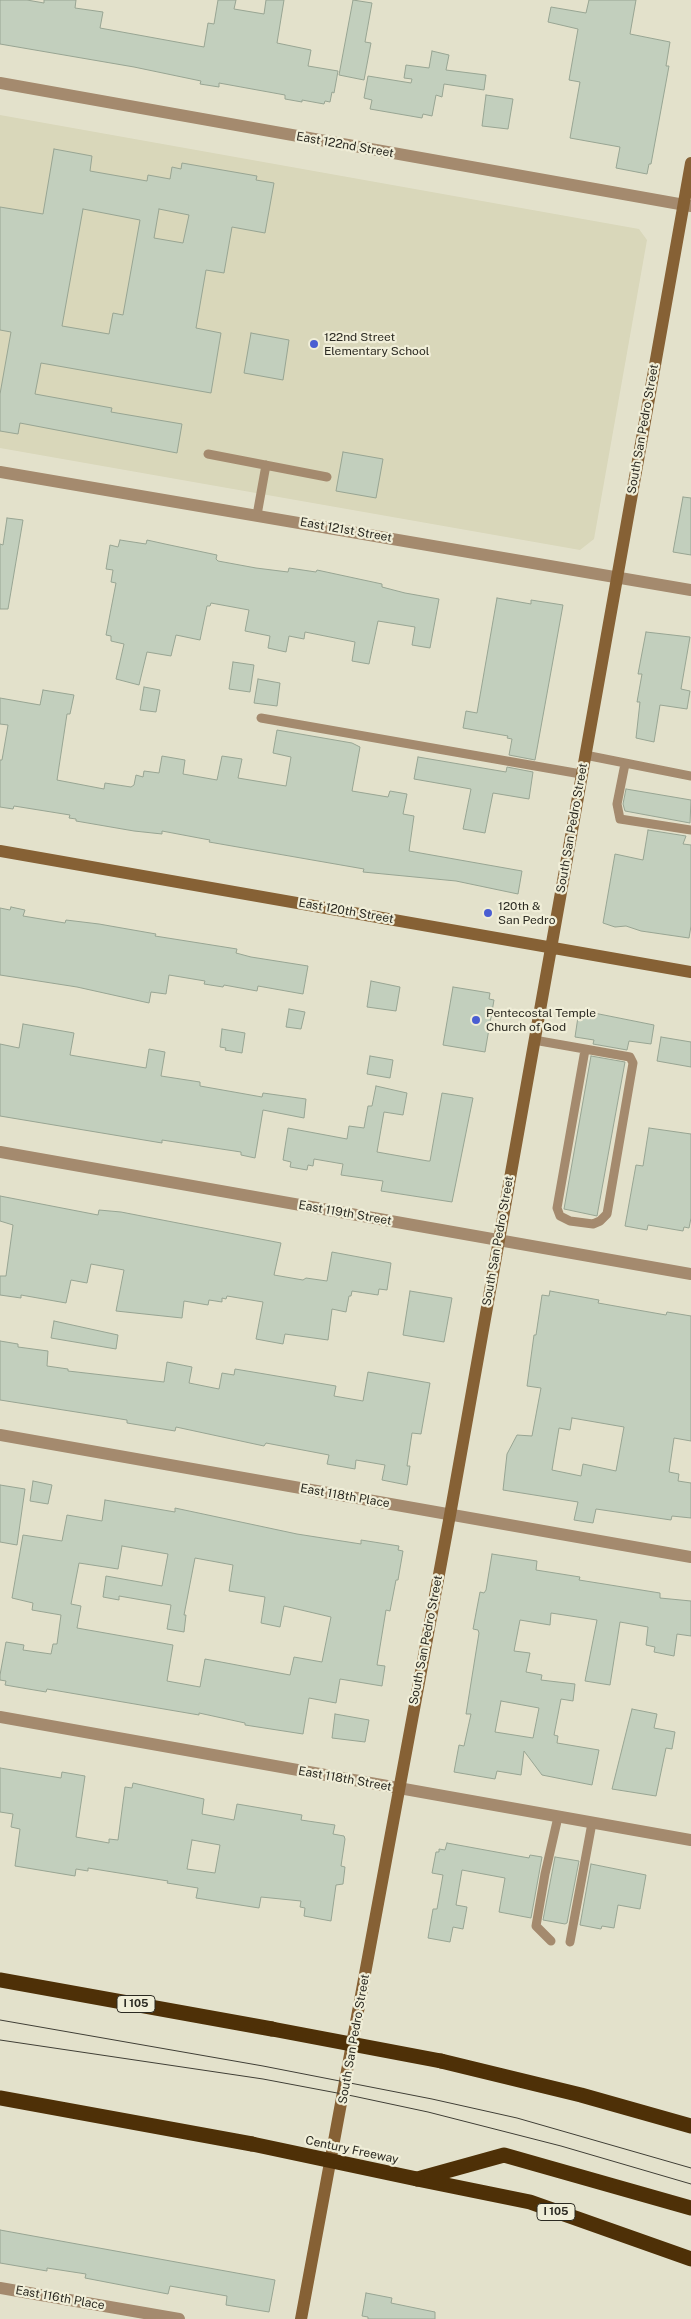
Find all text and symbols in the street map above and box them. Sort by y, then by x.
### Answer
street label: East 122nd Street [295,129,395,161]
place label: 122nd Street Elementary School [324,330,429,358]
marker: 122nd Street Elementary School [308,338,320,350]
street label: South San Pedro Street [624,363,662,495]
street label: East 121st Street [299,515,393,545]
street label: South San Pedro Street [553,762,591,894]
street label: East 120th Street [297,896,395,926]
place label: 120th & San Pedro [498,899,555,927]
marker: 120th & San Pedro [482,907,494,919]
place label: Pentecostal Temple Church of God [486,1006,596,1034]
marker: Pentecostal Temple Church of God [470,1014,482,1026]
street label: South San Pedro Street [479,1175,517,1307]
street label: East 119th Street [297,1198,393,1228]
street label: East 118th Place [299,1481,391,1511]
street label: South San Pedro Street [406,1574,446,1706]
street label: East 118th Street [297,1764,393,1794]
street label: South San Pedro Street [335,1973,373,2105]
road number: I 105 [117,1996,155,2012]
street label: Century Freeway [304,2133,400,2167]
road number: I 105 [537,2204,575,2220]
street label: East 116th Place [14,2283,106,2313]

